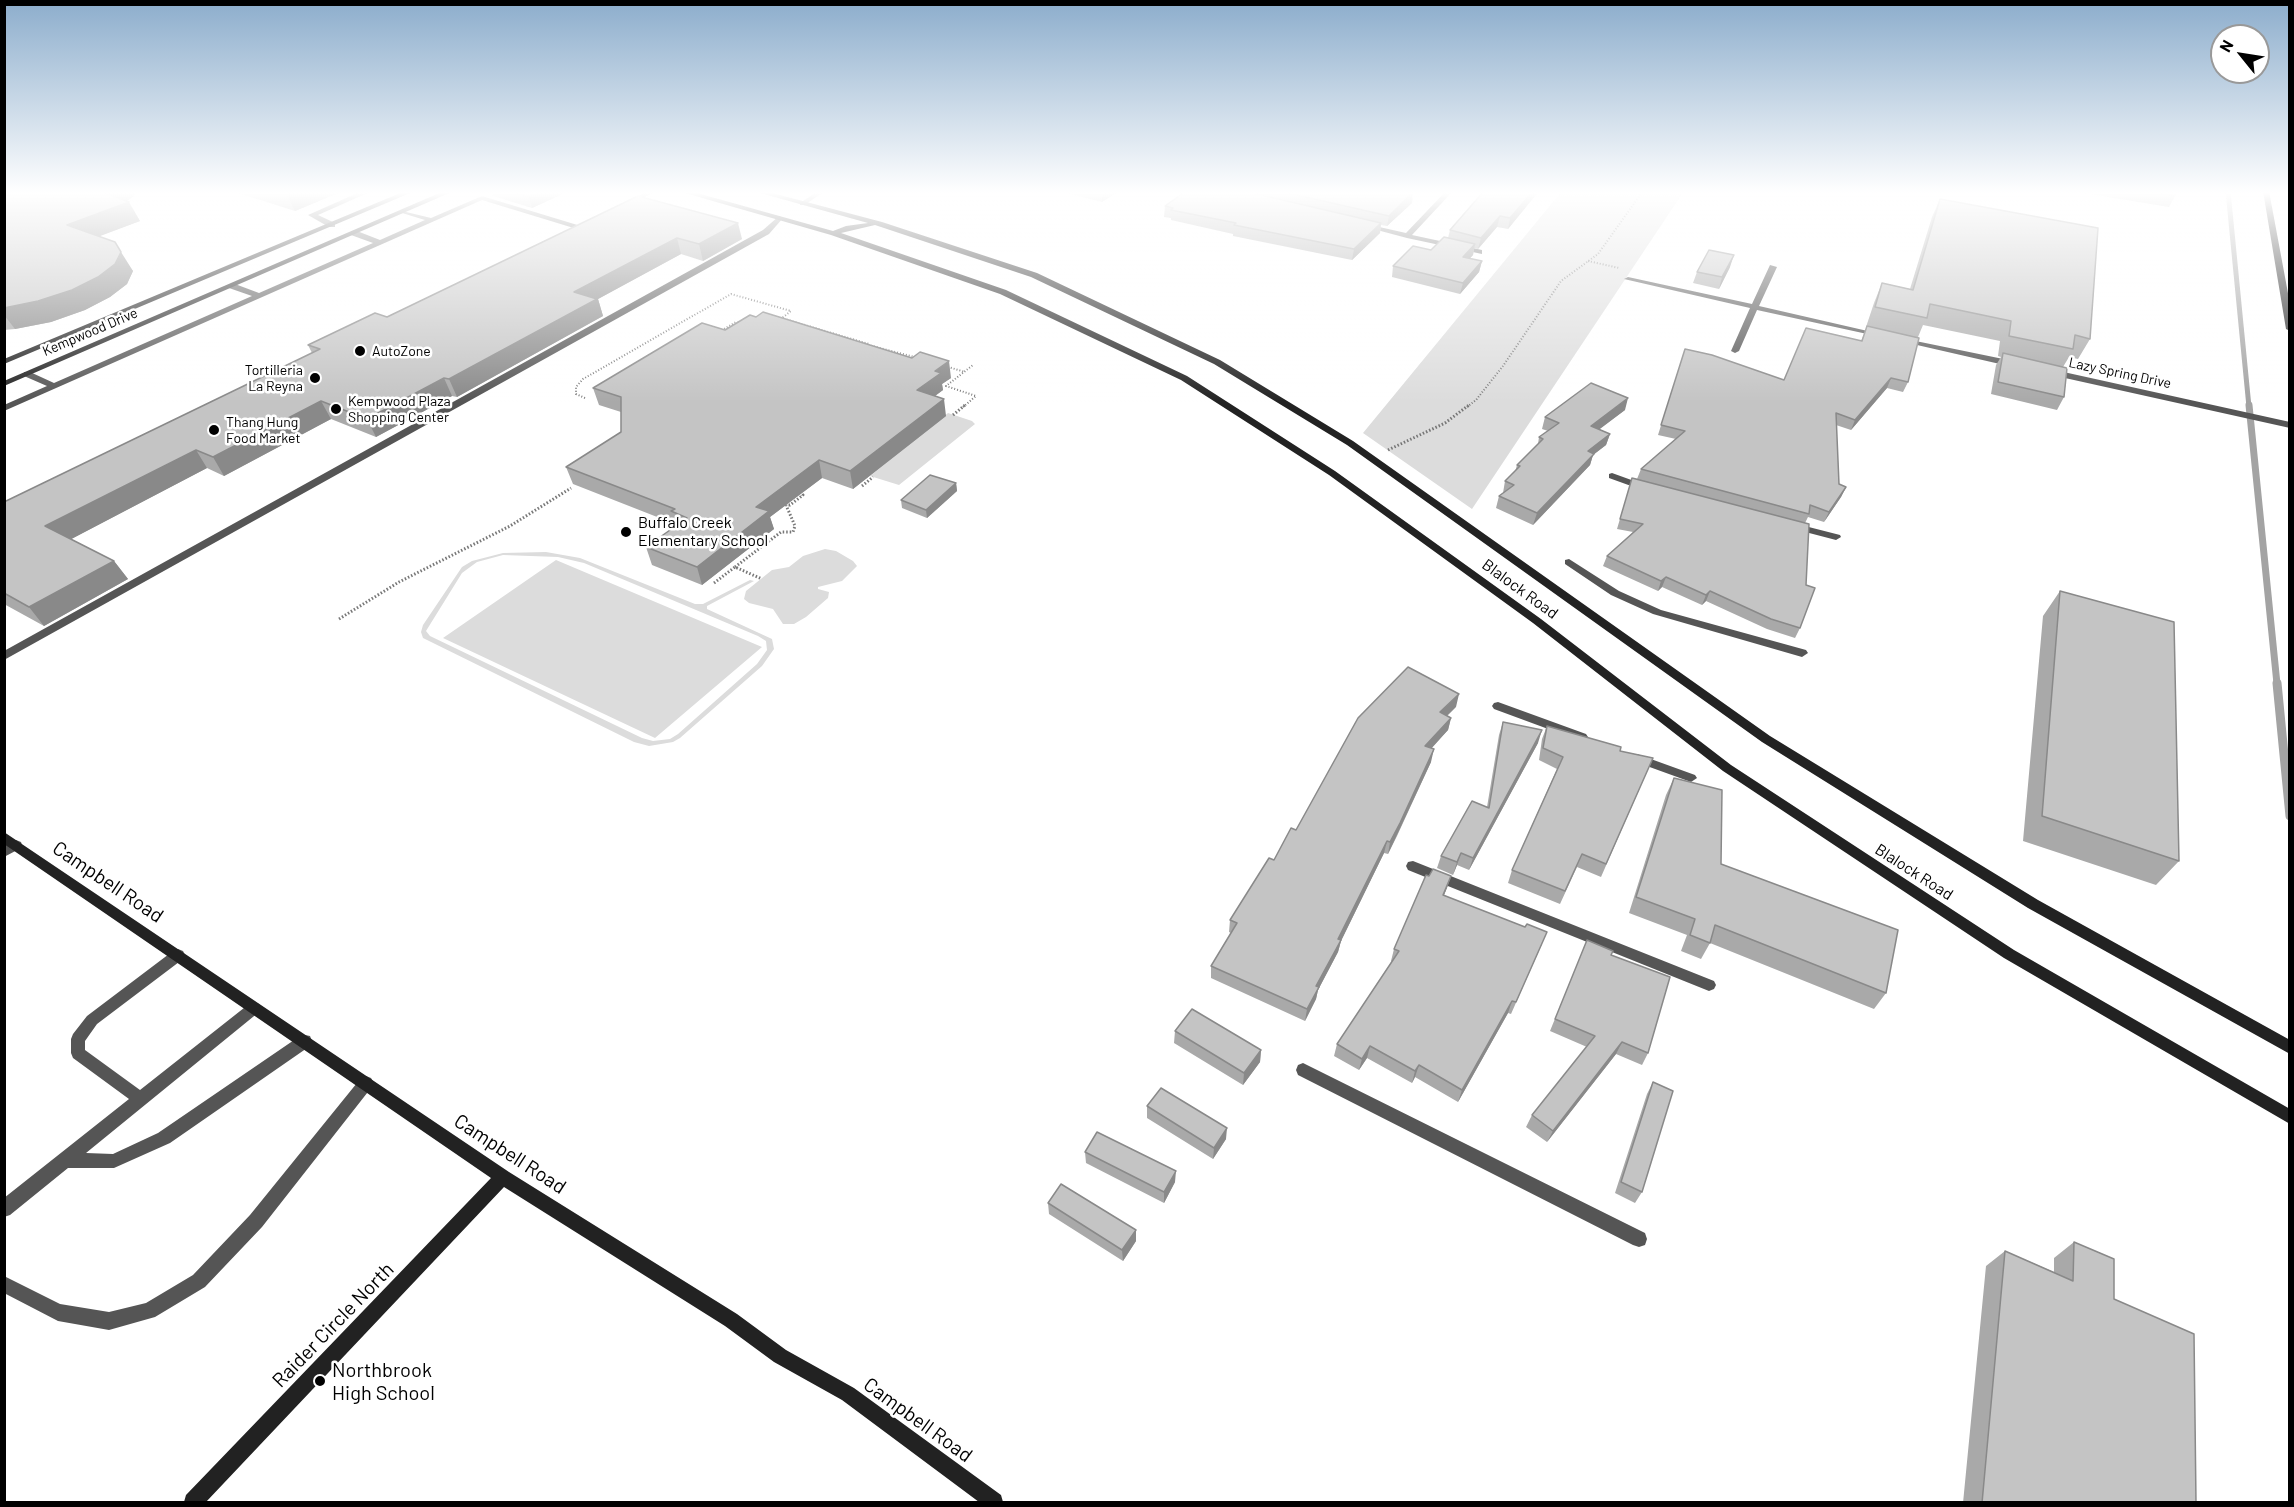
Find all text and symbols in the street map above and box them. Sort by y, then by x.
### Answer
north arrow [2210,24,2270,84]
text: N [2215,36,2237,55]
street label: Kempwood Drive [40,304,140,360]
place label: AutoZone [372,343,431,359]
marker: AutoZone [353,344,367,358]
street label: Lazy Spring Drive [2067,354,2173,392]
place label: Tortilleria La Reyna [245,362,303,394]
marker: Tortilleria La Reyna [308,371,322,385]
place label: Kempwood Plaza Shopping Center [348,393,451,425]
marker: Kempwood Plaza Shopping Center [329,402,343,416]
place label: Thang Hung Food Market [226,414,301,446]
marker: Thang Hung Food Market [207,423,221,437]
place label: Buffalo Creek Elementary School [638,513,768,551]
marker: Buffalo Creek Elementary School [619,525,633,539]
street label: Blalock Road [1478,555,1562,623]
street label: Campbell Road [48,836,168,928]
street label: Blalock Road [1871,840,1957,904]
street label: Campbell Road [450,1109,570,1199]
street label: Raider Circle North [267,1257,399,1393]
place label: Northbrook High School [332,1358,435,1405]
street label: Campbell Road [859,1372,977,1468]
marker: Northbrook High School [313,1374,327,1388]

